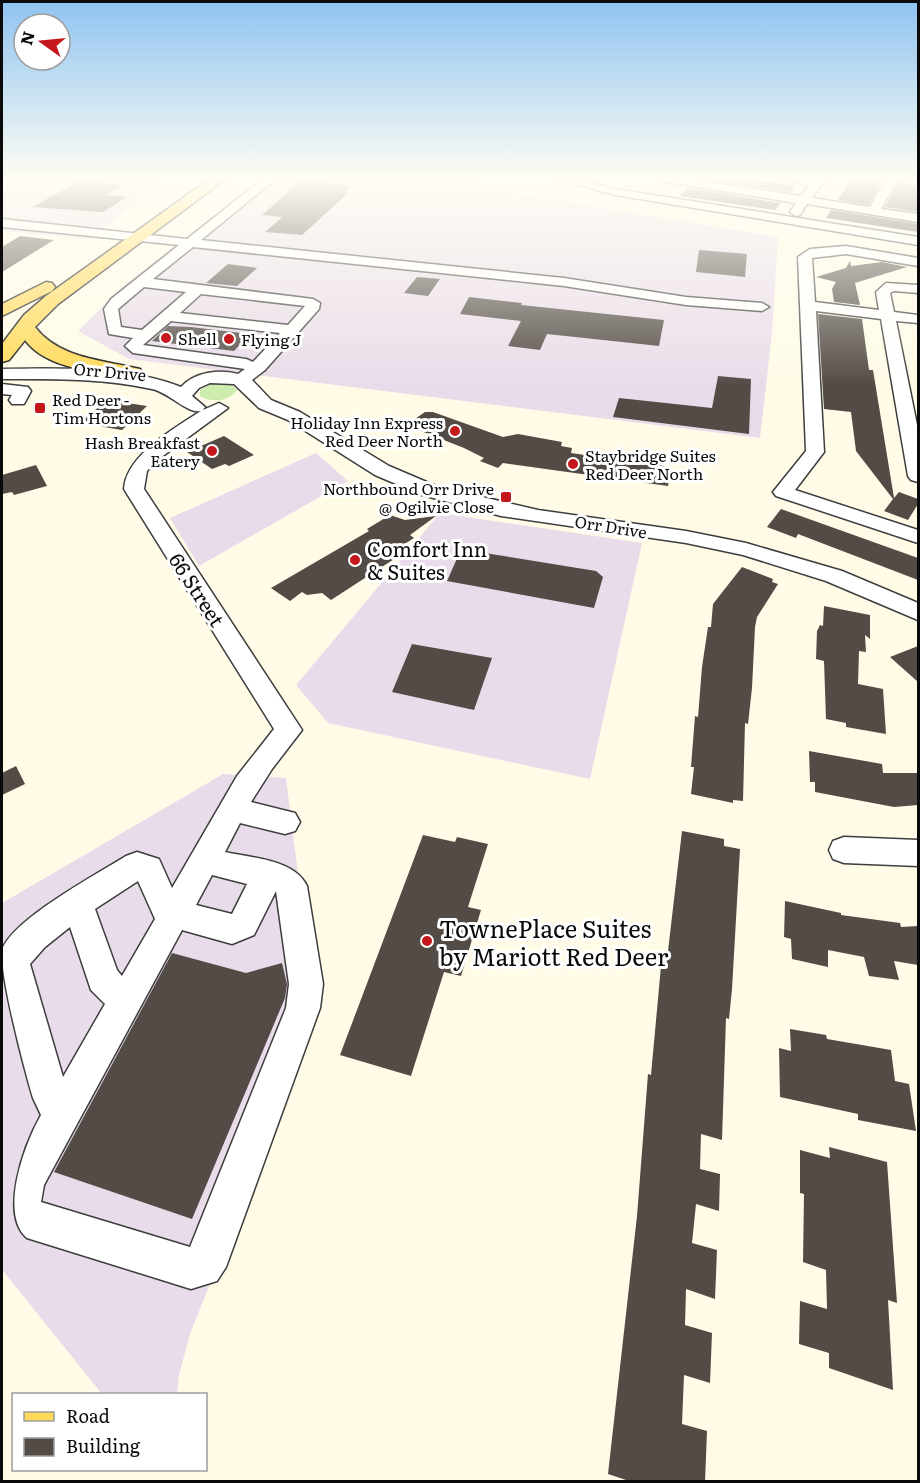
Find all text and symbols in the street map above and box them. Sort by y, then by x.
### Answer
north arrow [12,12,72,72]
text: N [13,28,40,47]
place label: Shell [178,326,217,350]
place label: Flying J [241,327,302,351]
marker: Shell [159,331,173,345]
marker: Flying J [222,332,236,346]
street label: Orr Drive [73,356,147,386]
place label: Red Deer - Tim Hortons [52,387,151,429]
marker: Red Deer - Tim Hortons [33,401,47,415]
place label: Holiday Inn Express Red Deer North [290,410,443,452]
marker: Holiday Inn Express Red Deer North [448,424,462,438]
place label: Hash Breakfast Eatery [84,430,201,472]
place label: Staybridge Suites Red Deer North [585,443,716,485]
marker: Hash Breakfast Eatery [205,444,219,458]
marker: Staybridge Suites Red Deer North [566,457,580,471]
place label: Northbound Orr Drive @ Ogilvie Close [323,476,494,518]
marker: Northbound Orr Drive @ Ogilvie Close [499,490,513,504]
street label: Orr Drive [573,508,649,544]
place label: Comfort Inn & Suites [367,533,487,586]
street label: 66 Street [163,546,233,632]
marker: Comfort Inn & Suites [348,553,362,567]
place label: TownePlace Suites by Mariott Red Deer [439,910,669,973]
marker: TownePlace Suites by Mariott Red Deer [420,934,434,948]
legend [12,1393,207,1471]
text: Road [66,1402,110,1429]
text: Building [66,1432,141,1459]

